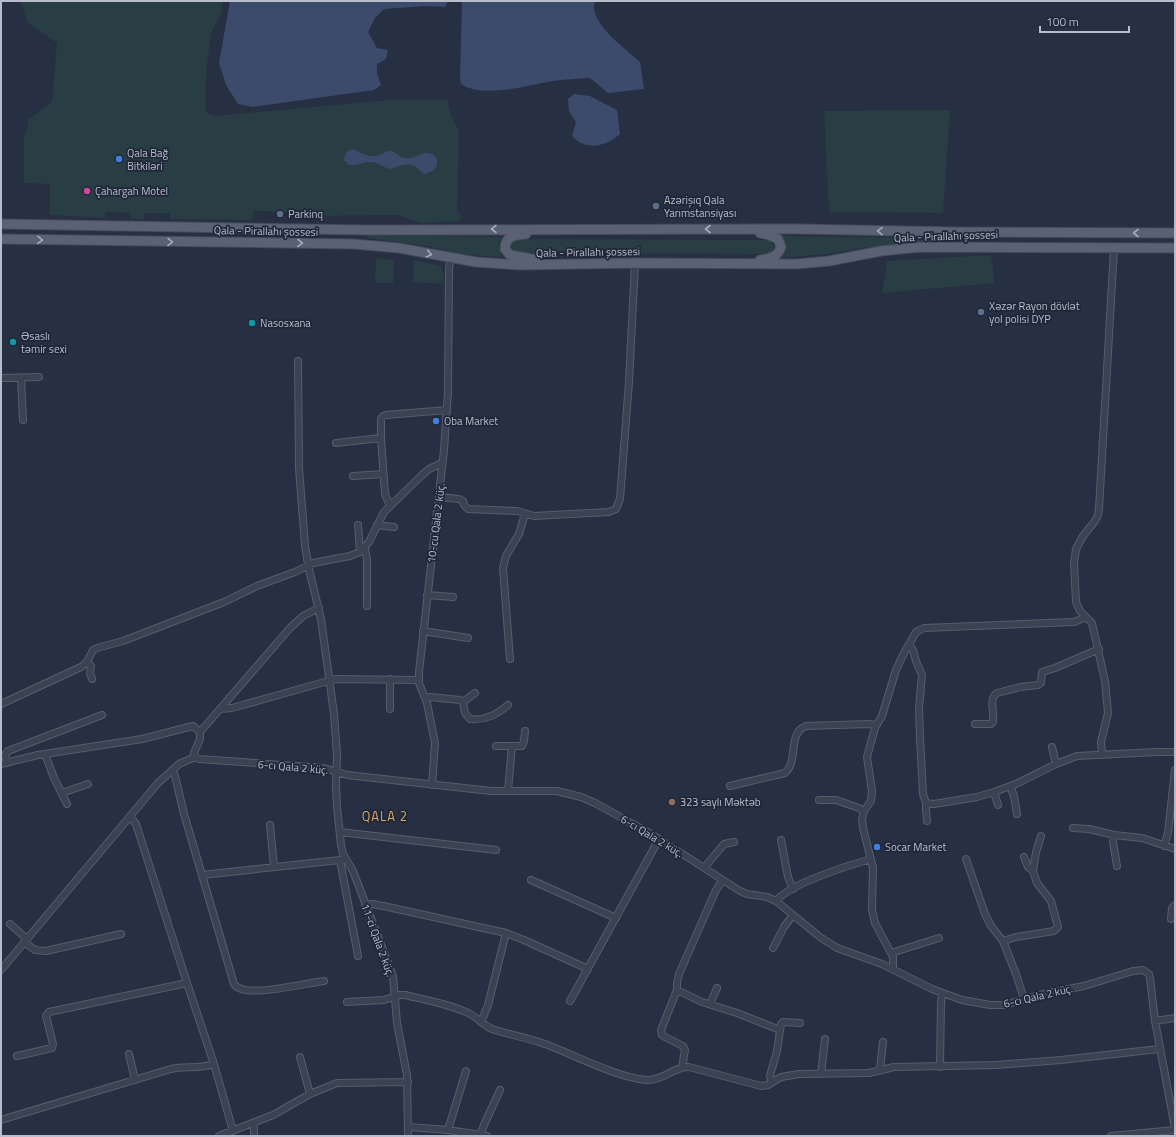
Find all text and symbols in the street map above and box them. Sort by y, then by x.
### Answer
scale bar [1040,8,1129,34]
text: 100 m [1046,12,1079,31]
place label: Qala Bağ Bitkiləri [127,145,169,174]
marker: Qala Bağ Bitkiləri [114,154,124,164]
place label: Çahargah Motel [95,183,168,199]
marker: Çahargah Motel [82,186,92,196]
place label: Azərişıq Qala Yarımstansiyası [664,192,736,221]
marker: Azərişıq Qala Yarımstansiyası [651,201,661,211]
place label: Parkinq [288,206,323,222]
marker: Parkinq [275,209,285,219]
street label: Qala - Pirallahı şossesi [214,222,318,240]
one-way arrow [491,225,497,233]
one-way arrow [705,225,711,233]
one-way arrow [877,226,883,235]
street label: Qala - Pirallahı şossesi [894,226,998,246]
one-way arrow [1133,229,1139,237]
one-way arrow [37,236,43,244]
one-way arrow [167,238,173,246]
one-way arrow [297,239,303,247]
street label: Qala - Pirallahı şossesi [536,243,640,261]
one-way arrow [426,249,432,258]
place label: Xəzər Rayon dövlət yol polisi DYP [989,298,1080,327]
marker: Xəzər Rayon dövlət yol polisi DYP [976,307,986,317]
place label: Nasosxana [260,315,311,331]
marker: Nasosxana [247,318,257,328]
place label: Əsaslı təmir sexi [21,328,67,357]
marker: Əsaslı təmir sexi [8,337,18,347]
place label: Oba Market [444,413,498,429]
marker: Oba Market [431,416,441,426]
street label: 10-cu Qala 2 küç. [423,482,449,564]
street label: 6-cı Qala 2 küç. [257,756,329,778]
place label: 323 saylı Məktəb [680,794,761,810]
marker: 323 saylı Məktəb [667,797,677,807]
district label: QALA 2 [362,806,408,826]
street label: 6-cı Qala 2 küç. [618,811,686,861]
place label: Socar Market [885,839,947,855]
marker: Socar Market [872,842,882,852]
street label: 11-ci Qala 2 küç. [357,901,399,979]
street label: 6-cı Qala 2 küç. [1002,980,1074,1012]

